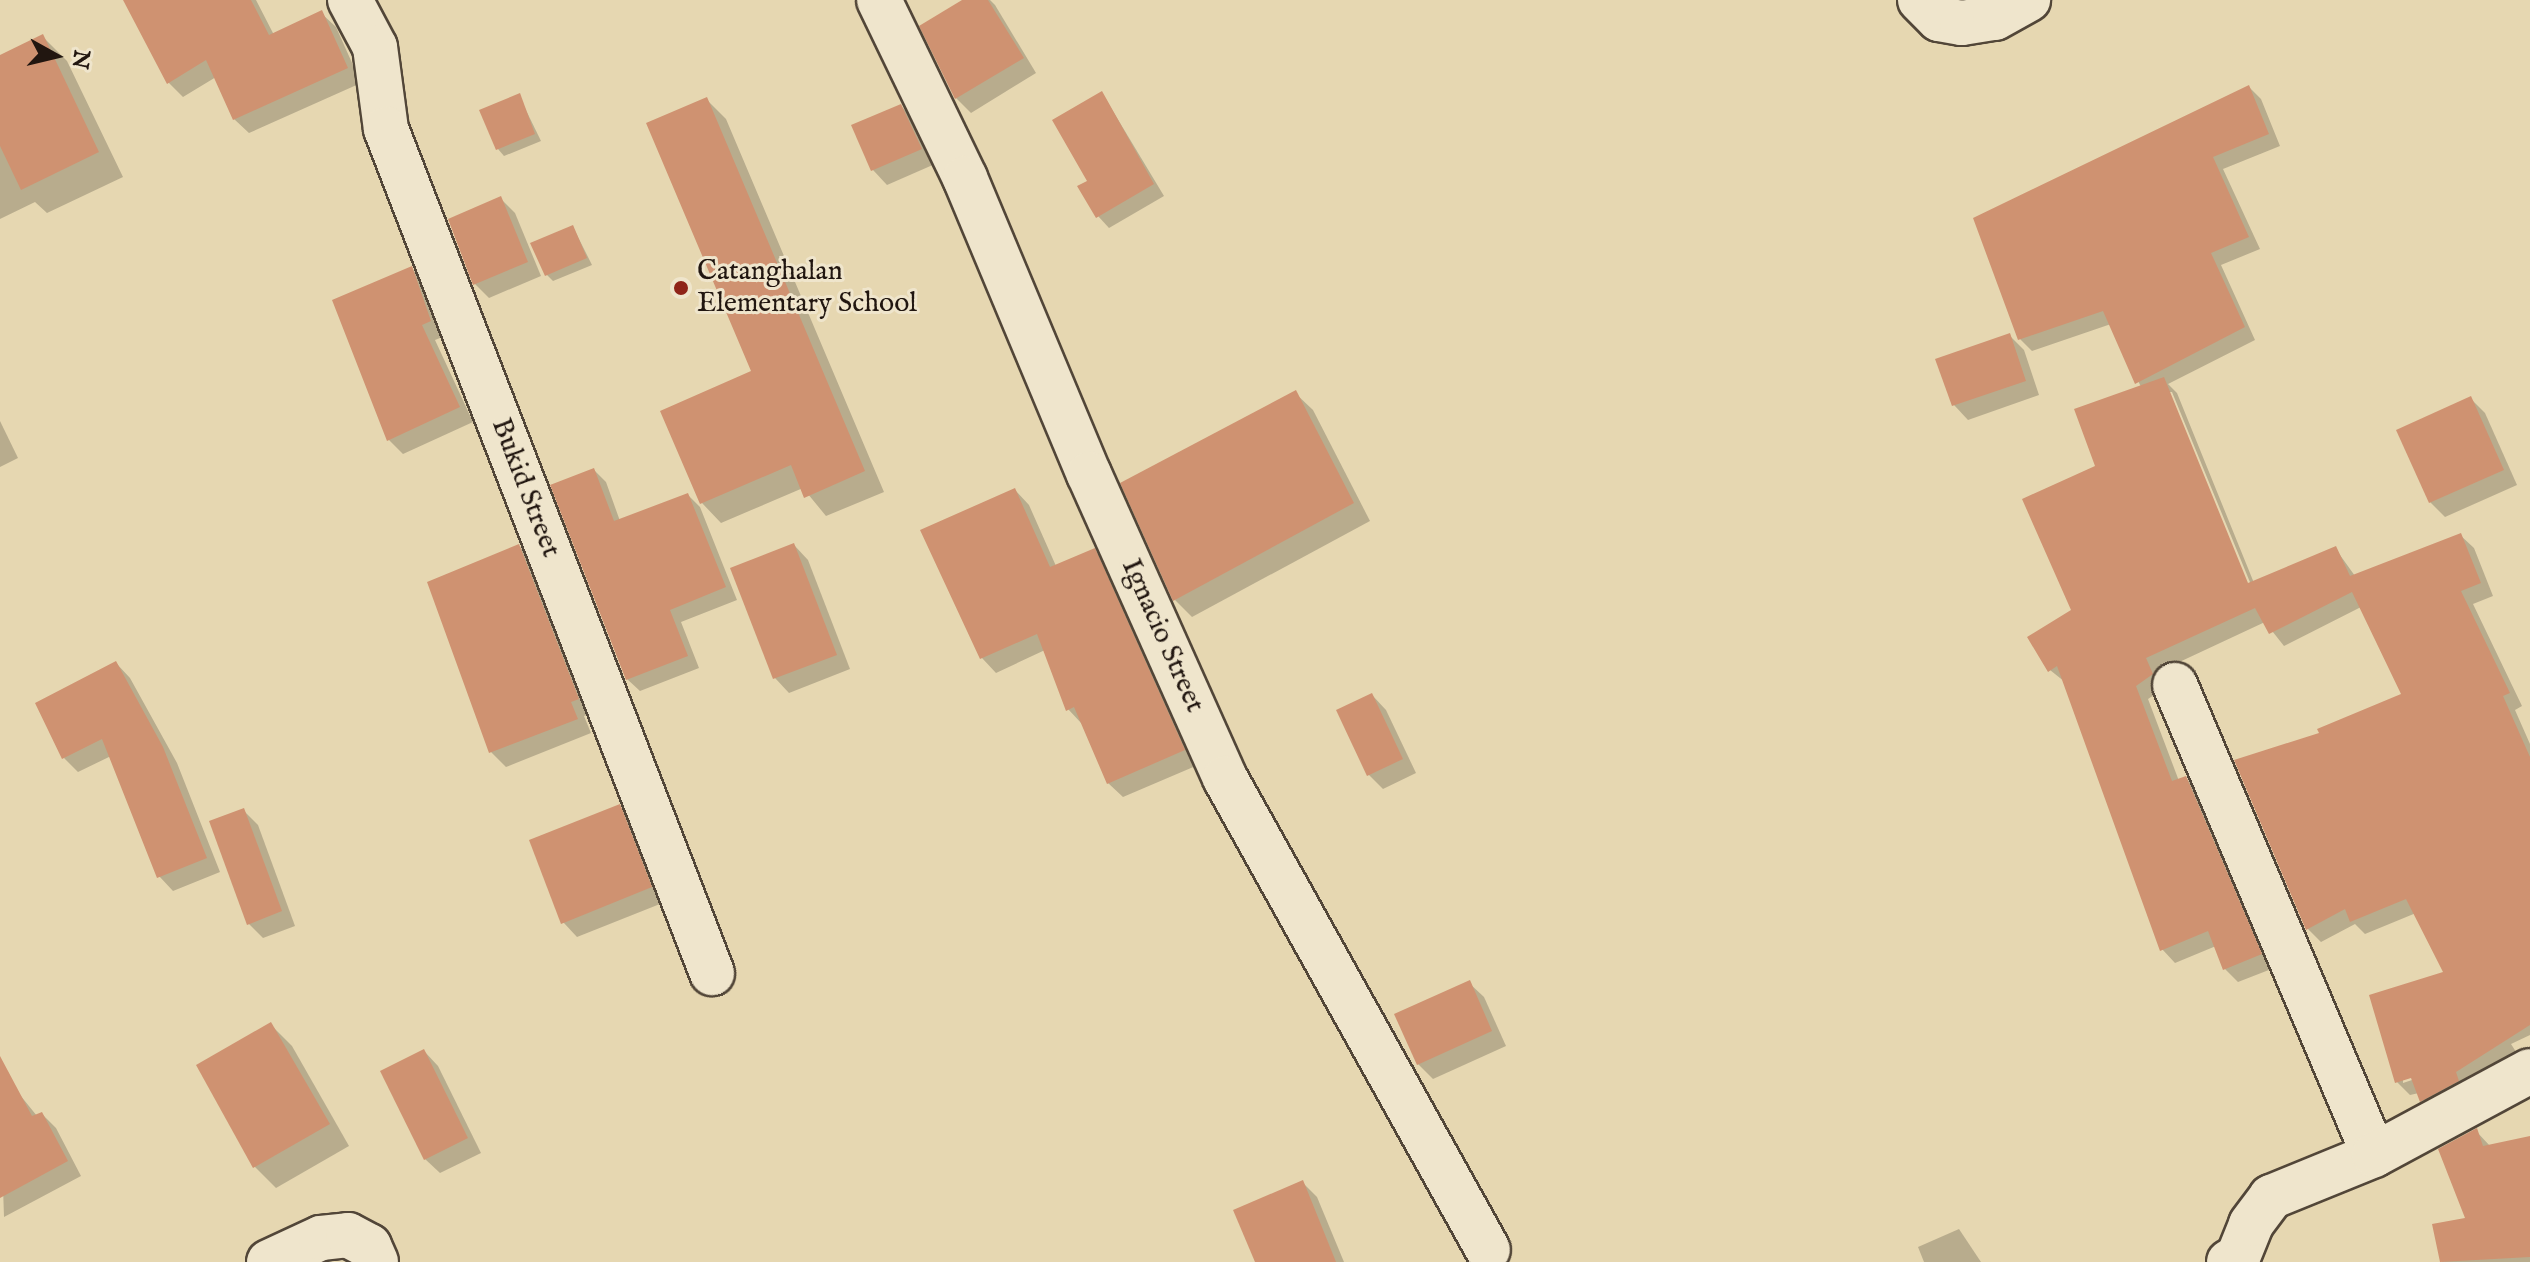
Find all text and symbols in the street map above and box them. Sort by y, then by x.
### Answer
north arrow [16,16,96,96]
text: N [65,48,95,71]
place label: Catanghalan Elementary School [697,255,917,321]
marker: Catanghalan Elementary School [672,279,690,297]
street label: Bukid Street [483,414,567,562]
street label: Ignacio Street [1113,554,1211,718]

